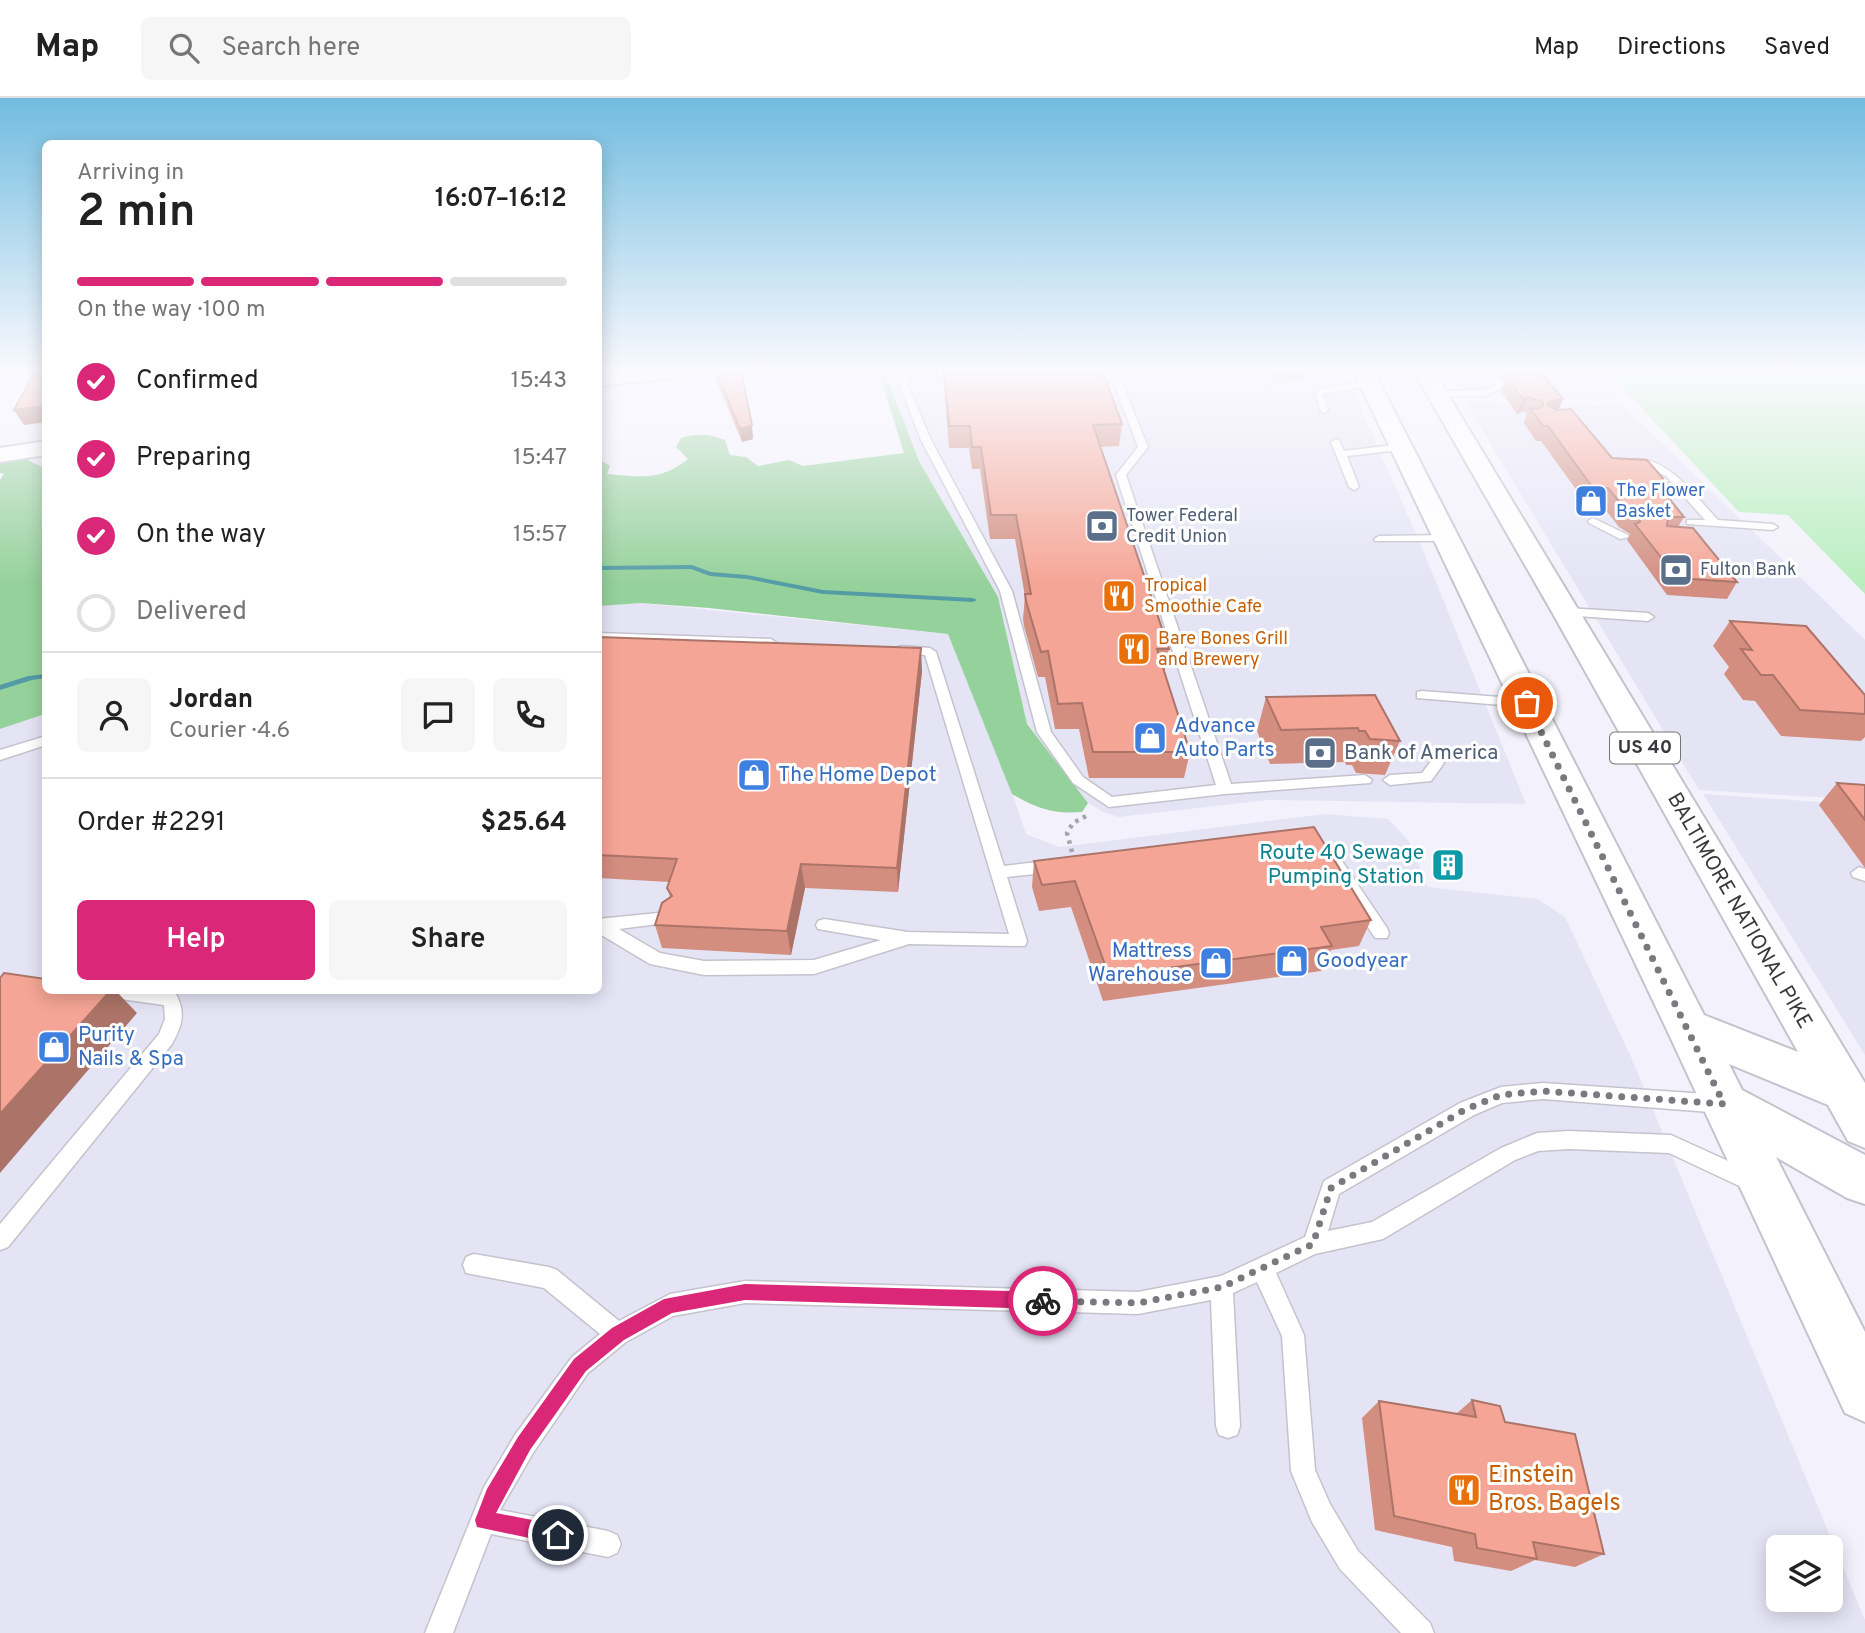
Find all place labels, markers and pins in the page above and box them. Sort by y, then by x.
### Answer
place label: The Flower Basket [1616,480,1705,524]
shop icon: The Flower Basket [1572,482,1610,520]
place label: Tower Federal Credit Union [1126,505,1238,549]
bank icon: Tower Federal Credit Union [1083,507,1121,545]
bank icon: Fulton Bank [1657,551,1695,589]
place label: Fulton Bank [1700,559,1797,582]
place label: Tropical Smoothie Cafe [1144,575,1262,619]
restaurant icon: Tropical Smoothie Cafe [1100,577,1138,615]
place label: Bare Bones Grill and Brewery [1158,628,1288,672]
restaurant icon: Bare Bones Grill and Brewery [1115,630,1153,668]
pin [1497,673,1557,733]
place label: Advance Auto Parts [1174,713,1275,764]
shop icon: Advance Auto Parts [1131,719,1169,757]
bank icon: Bank of America [1301,734,1339,772]
place label: Bank of America [1344,740,1498,767]
shop icon: The Home Depot [735,756,773,794]
place label: The Home Depot [778,762,937,789]
place label: Route 40 Sewage Pumping Station [1259,840,1424,891]
building icon: Route 40 Sewage Pumping Station [1429,846,1467,884]
place label: Mattress Warehouse [1088,938,1192,989]
shop icon: Goodyear [1273,942,1311,980]
shop icon: Mattress Warehouse [1197,944,1235,982]
place label: Goodyear [1316,948,1408,975]
place label: Purity Nails & Spa [78,1022,184,1073]
shop icon: Purity Nails & Spa [35,1028,73,1066]
place label: Einstein Bros. Bagels [1488,1461,1621,1519]
restaurant icon: Einstein Bros. Bagels [1445,1471,1483,1509]
pin [528,1505,588,1565]

